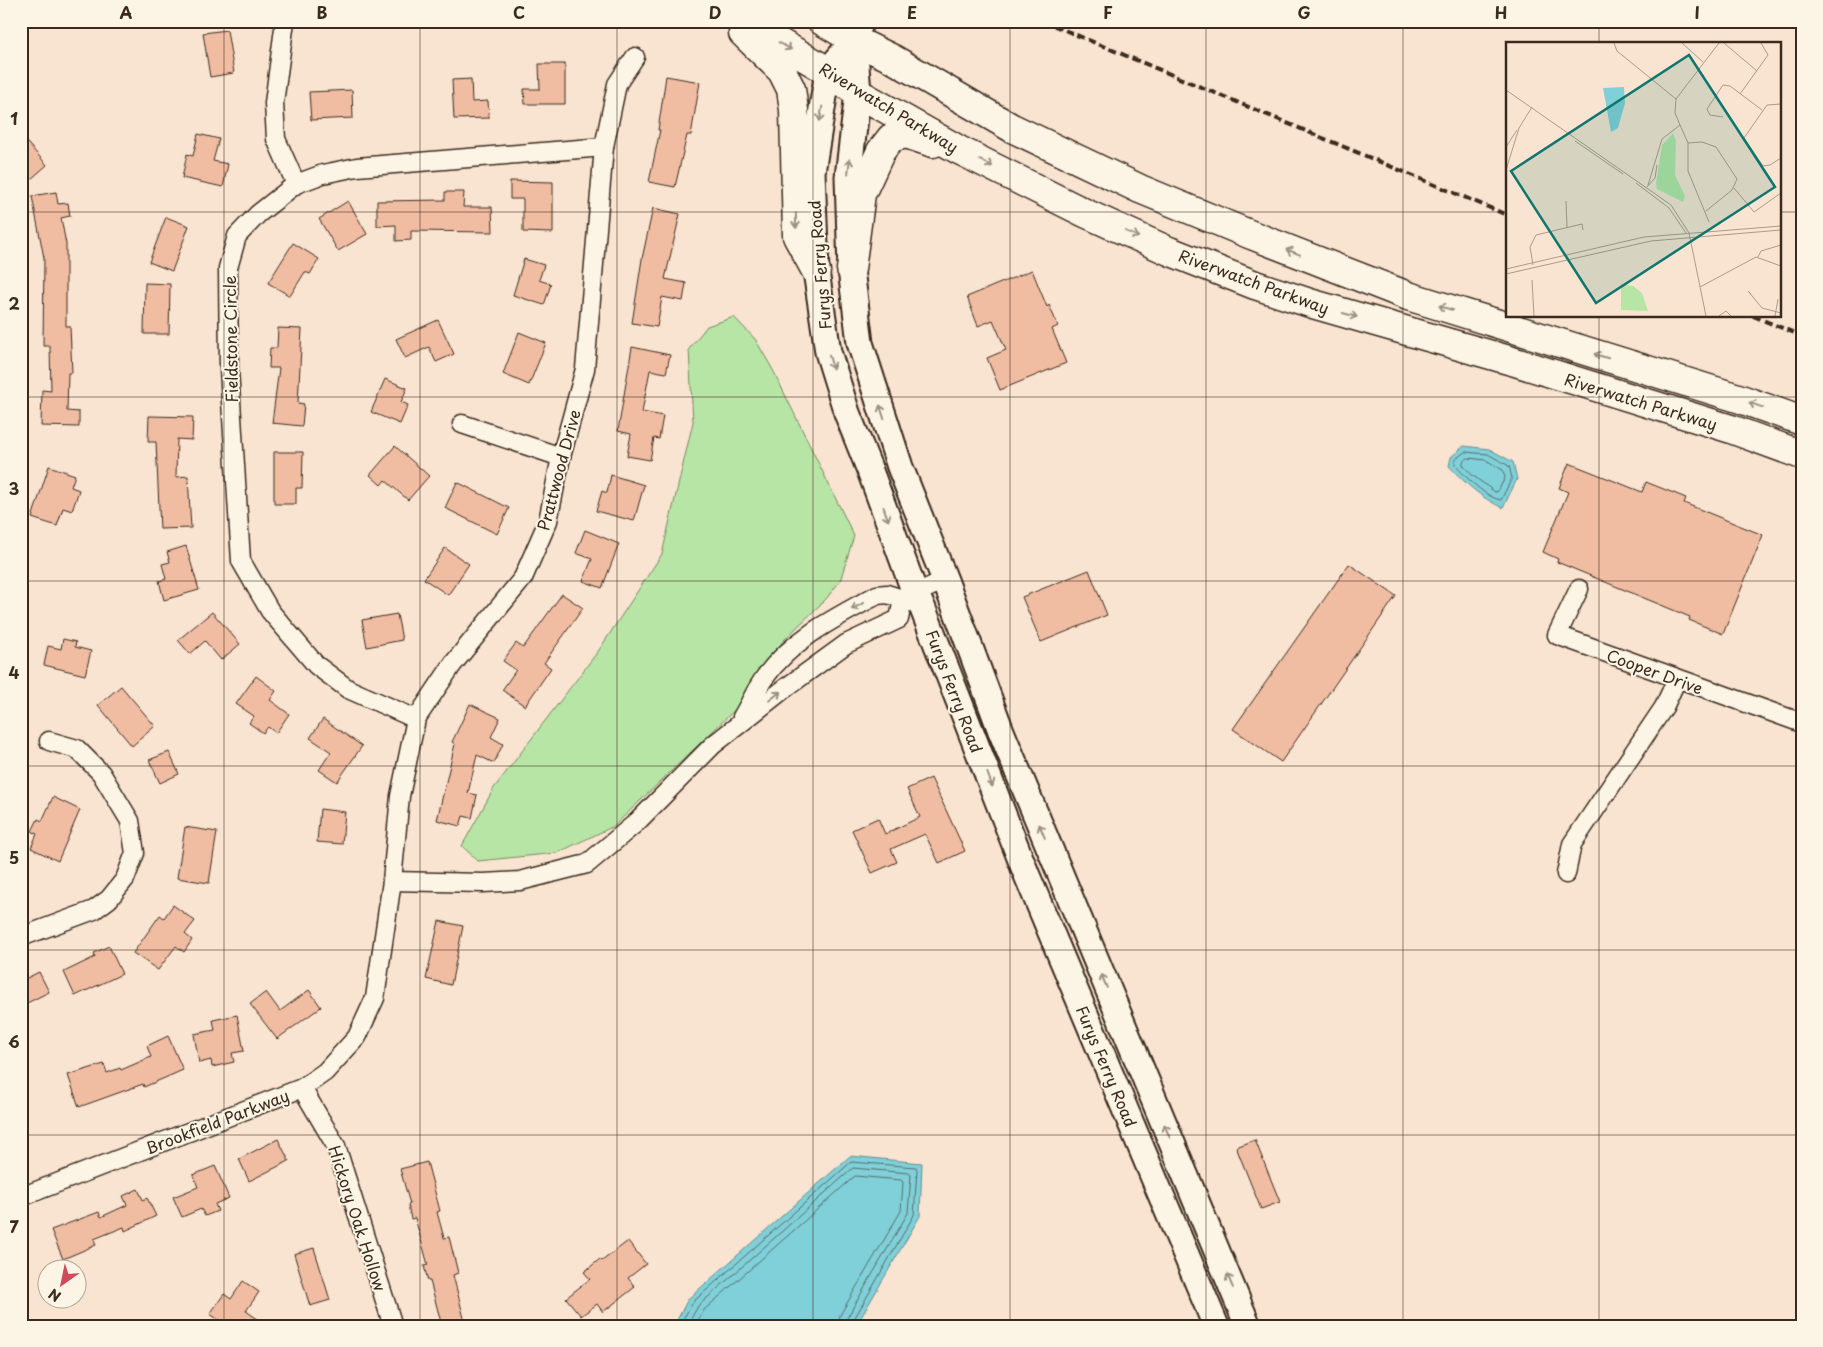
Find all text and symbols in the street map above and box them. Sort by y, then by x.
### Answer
text: A [120,0,133,24]
text: B [317,0,328,24]
text: C [513,0,525,24]
text: D [709,0,721,24]
text: E [907,0,917,24]
text: F [1103,0,1113,24]
text: G [1297,0,1311,24]
text: H [1495,0,1507,24]
text: I [1694,0,1700,24]
one-way arrow [778,41,792,51]
inset map [1506,42,1780,318]
street label: Riverwatch Parkway [815,56,963,158]
one-way arrow [816,105,826,121]
text: 1 [10,106,18,130]
one-way arrow [845,158,855,174]
one-way arrow [978,159,993,168]
street label: Furys Ferry Road [801,199,837,331]
one-way arrow [791,212,801,229]
one-way arrow [1124,230,1139,239]
street label: Riverwatch Parkway [1175,243,1333,319]
one-way arrow [1286,246,1301,256]
street label: Fieldstone Circle [217,275,243,403]
text: 2 [8,291,20,315]
one-way arrow [1438,302,1454,312]
one-way arrow [1341,310,1357,320]
one-way arrow [1593,350,1609,360]
one-way arrow [827,353,837,369]
street label: Riverwatch Parkway [1562,366,1720,436]
one-way arrow [1749,400,1764,409]
one-way arrow [877,404,886,420]
street label: Prattwood Drive [530,407,586,533]
text: 3 [9,476,19,500]
one-way arrow [882,506,891,522]
one-way arrow [851,602,866,611]
street label: Furys Ferry Road [921,626,989,756]
street label: Cooper Drive [1604,642,1706,700]
text: 4 [9,660,20,684]
one-way arrow [768,691,782,701]
one-way arrow [986,772,995,787]
one-way arrow [1036,824,1046,839]
text: 5 [9,845,19,869]
one-way arrow [1099,974,1109,989]
street label: Furys Ferry Road [1071,1001,1143,1131]
text: 6 [8,1029,20,1053]
street label: Brookfield Parkway [142,1083,292,1159]
one-way arrow [1162,1124,1171,1139]
street label: Hickory Oak Hollow [323,1142,393,1294]
text: 7 [9,1214,19,1238]
north arrow [38,1260,88,1310]
one-way arrow [1224,1274,1234,1289]
text: N [44,1283,65,1307]

